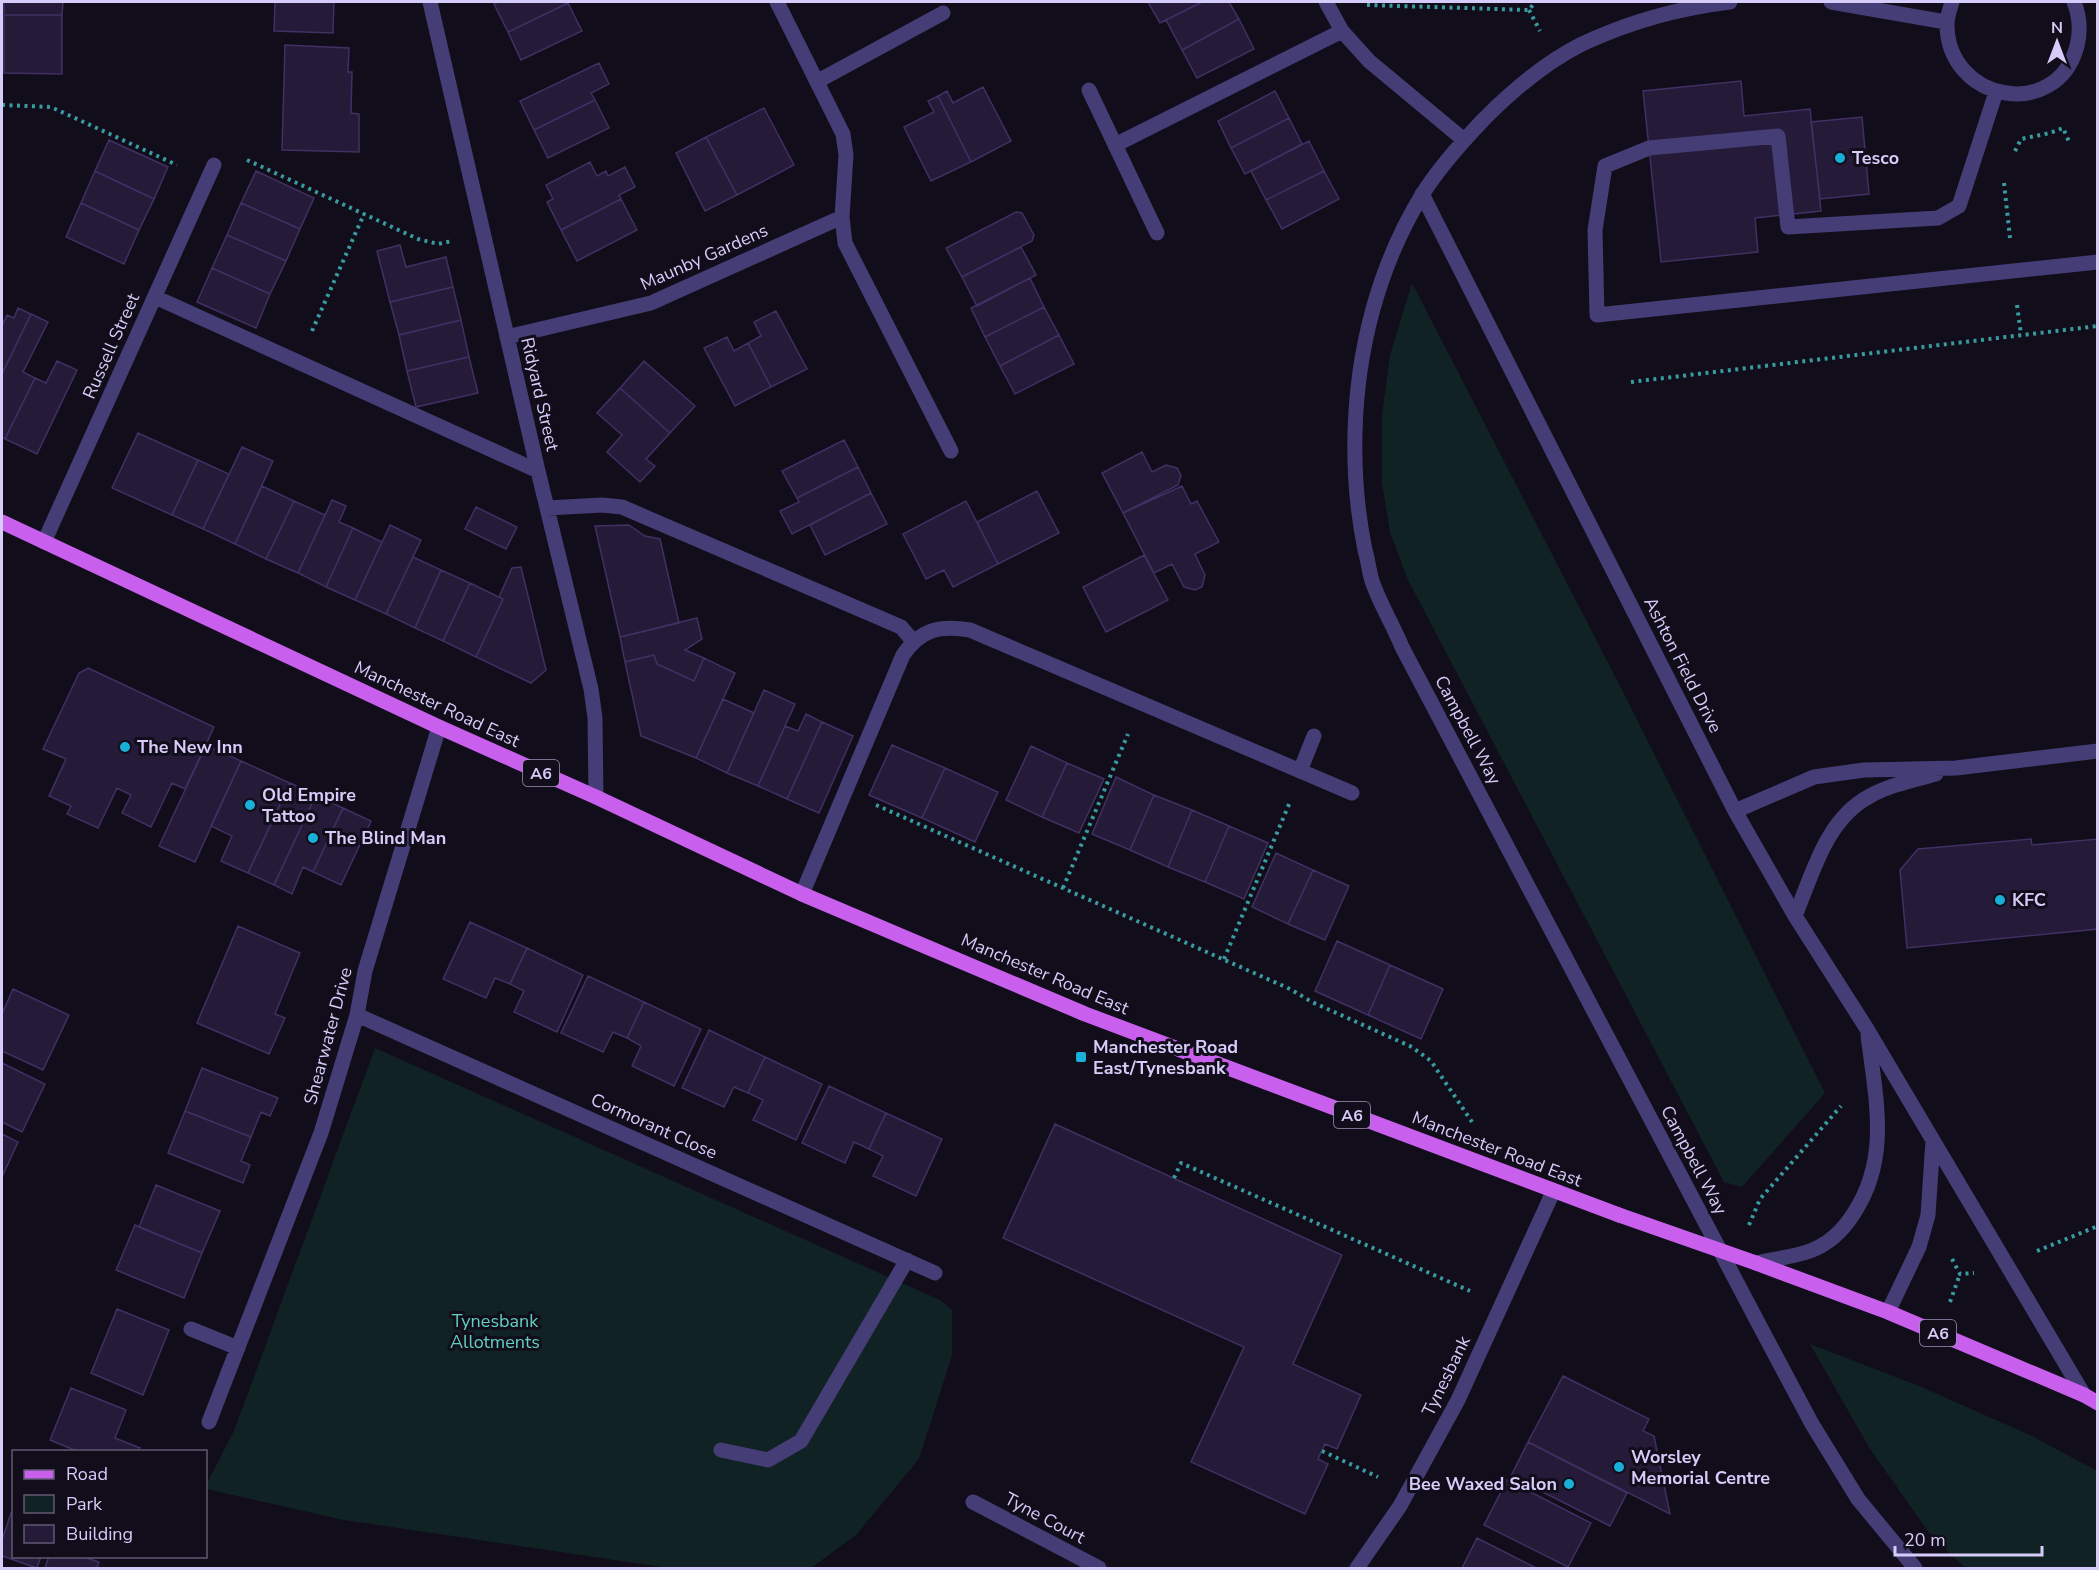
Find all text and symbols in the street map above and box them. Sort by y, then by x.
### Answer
north arrow [2027,12,2087,72]
text: N [2051,17,2063,39]
place label: Tesco [1852,146,1899,170]
marker: Tesco [1833,151,1847,165]
street label: Maunby Gardens [636,218,772,296]
street label: Russell Street [77,289,145,403]
street label: Ridyard Street [515,335,565,454]
street label: Ashton Field Drive [1638,593,1728,737]
street label: Manchester Road East [350,655,524,753]
street label: Campbell Way [1429,671,1507,789]
place label: The New Inn [137,735,243,759]
marker: The New Inn [118,740,132,754]
road number: A6 [523,760,559,786]
place label: Old Empire Tattoo [262,783,356,828]
marker: Old Empire Tattoo [243,798,257,812]
place label: The Blind Man [325,826,446,850]
marker: The Blind Man [306,831,320,845]
place label: KFC [2012,888,2046,912]
marker: KFC [1993,893,2007,907]
street label: Manchester Road East [957,928,1133,1020]
street label: Shearwater Drive [298,965,358,1107]
place label: Manchester Road East/Tynesbank [1093,1035,1238,1080]
marker: Manchester Road East/Tynesbank [1074,1050,1088,1064]
street label: Cormorant Close [587,1087,721,1165]
street label: Campbell Way [1655,1101,1733,1219]
road number: A6 [1334,1102,1370,1128]
street label: Manchester Road East [1409,1106,1586,1193]
park label: Tynesbank Allotments [450,1309,540,1354]
road number: A6 [1920,1320,1956,1346]
street label: Tynesbank [1416,1331,1476,1420]
place label: Worsley Memorial Centre [1631,1445,1770,1490]
legend [12,1450,207,1558]
marker: Worsley Memorial Centre [1612,1460,1626,1474]
text: Road [66,1462,108,1486]
place label: Bee Waxed Salon [1409,1472,1557,1496]
marker: Bee Waxed Salon [1562,1477,1576,1491]
street label: Tyne Court [1000,1487,1090,1550]
text: Park [66,1492,103,1516]
scale bar [1895,1519,2042,1557]
text: Building [66,1522,133,1546]
text: 20 m [1904,1528,1946,1552]

